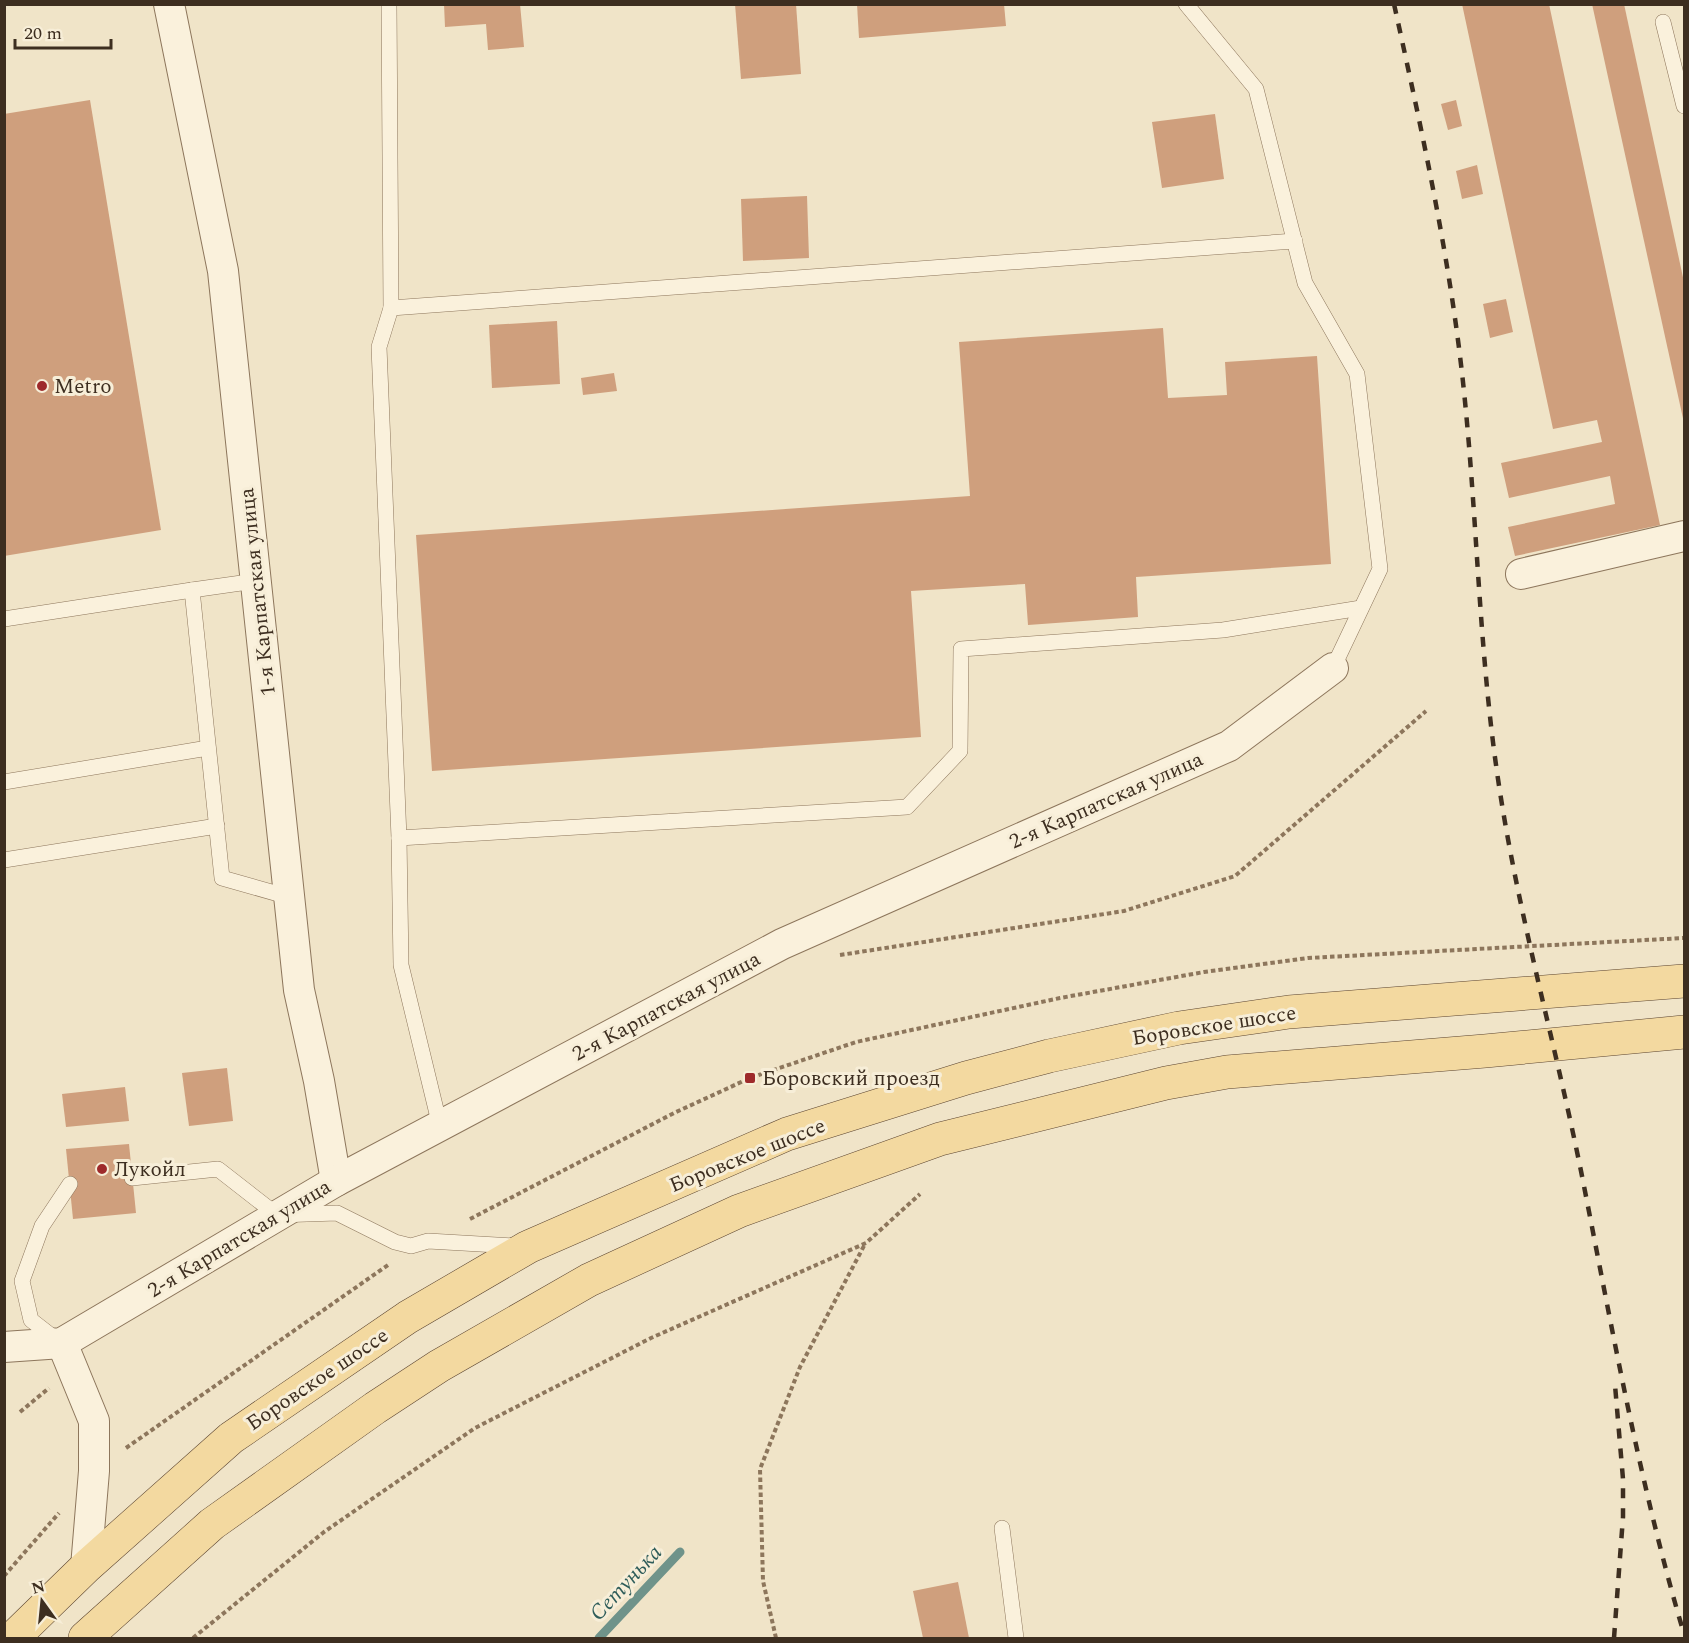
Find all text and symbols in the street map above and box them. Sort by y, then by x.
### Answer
scale bar [15,12,111,50]
text: 20 m [24,20,62,47]
place label: Metro [54,371,112,403]
marker: Metro [35,379,49,393]
street label: 1-я Карпатская улица [231,485,285,698]
street label: 2-я Карпатская улица [1004,743,1209,858]
street label: 2-я Карпатская улица [567,943,767,1070]
street label: Боровское шоссе [1130,997,1299,1055]
place label: Боровский проезд [762,1063,940,1095]
marker: Боровский проезд [743,1071,757,1085]
street label: Боровское шоссе [664,1110,830,1202]
place label: Лукойл [114,1154,186,1186]
marker: Лукойл [95,1162,109,1176]
street label: 2-я Карпатская улица [142,1171,338,1306]
street label: Боровское шоссе [240,1320,395,1439]
water label: Сетунька [582,1537,670,1629]
north arrow [12,1571,72,1631]
text: N [29,1574,48,1601]

